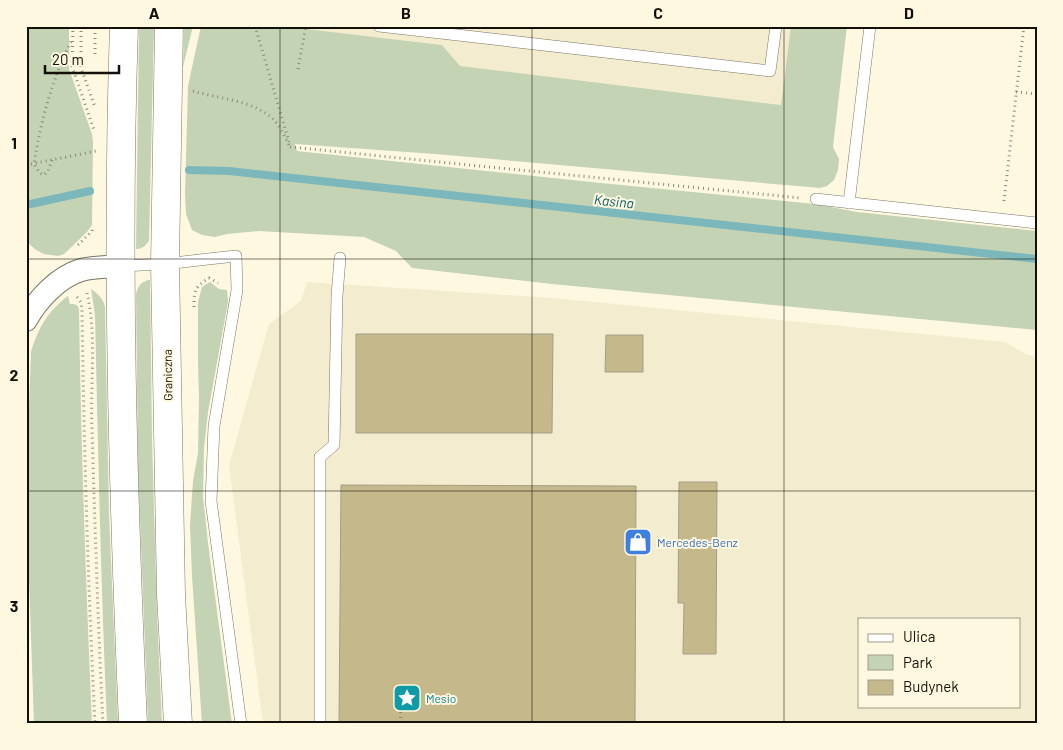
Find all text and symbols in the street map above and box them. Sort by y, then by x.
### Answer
text: A [149,3,160,22]
text: B [401,3,411,22]
text: C [653,3,663,22]
text: D [904,3,914,22]
scale bar [45,42,119,74]
text: 20 m [52,50,84,68]
text: 1 [11,133,17,152]
water label: Kasina [593,190,635,212]
street label: Graniczna [160,349,174,401]
text: 2 [10,365,19,384]
shop icon: Mercedes-Benz [623,527,653,557]
place label: Mercedes-Benz [657,535,738,549]
text: 3 [10,596,18,615]
legend [858,618,1020,708]
text: Ulica [903,627,935,645]
text: Park [903,653,933,671]
text: Budynek [903,677,959,695]
place icon: Mesio [392,683,422,713]
place label: Mesio [426,691,456,705]

